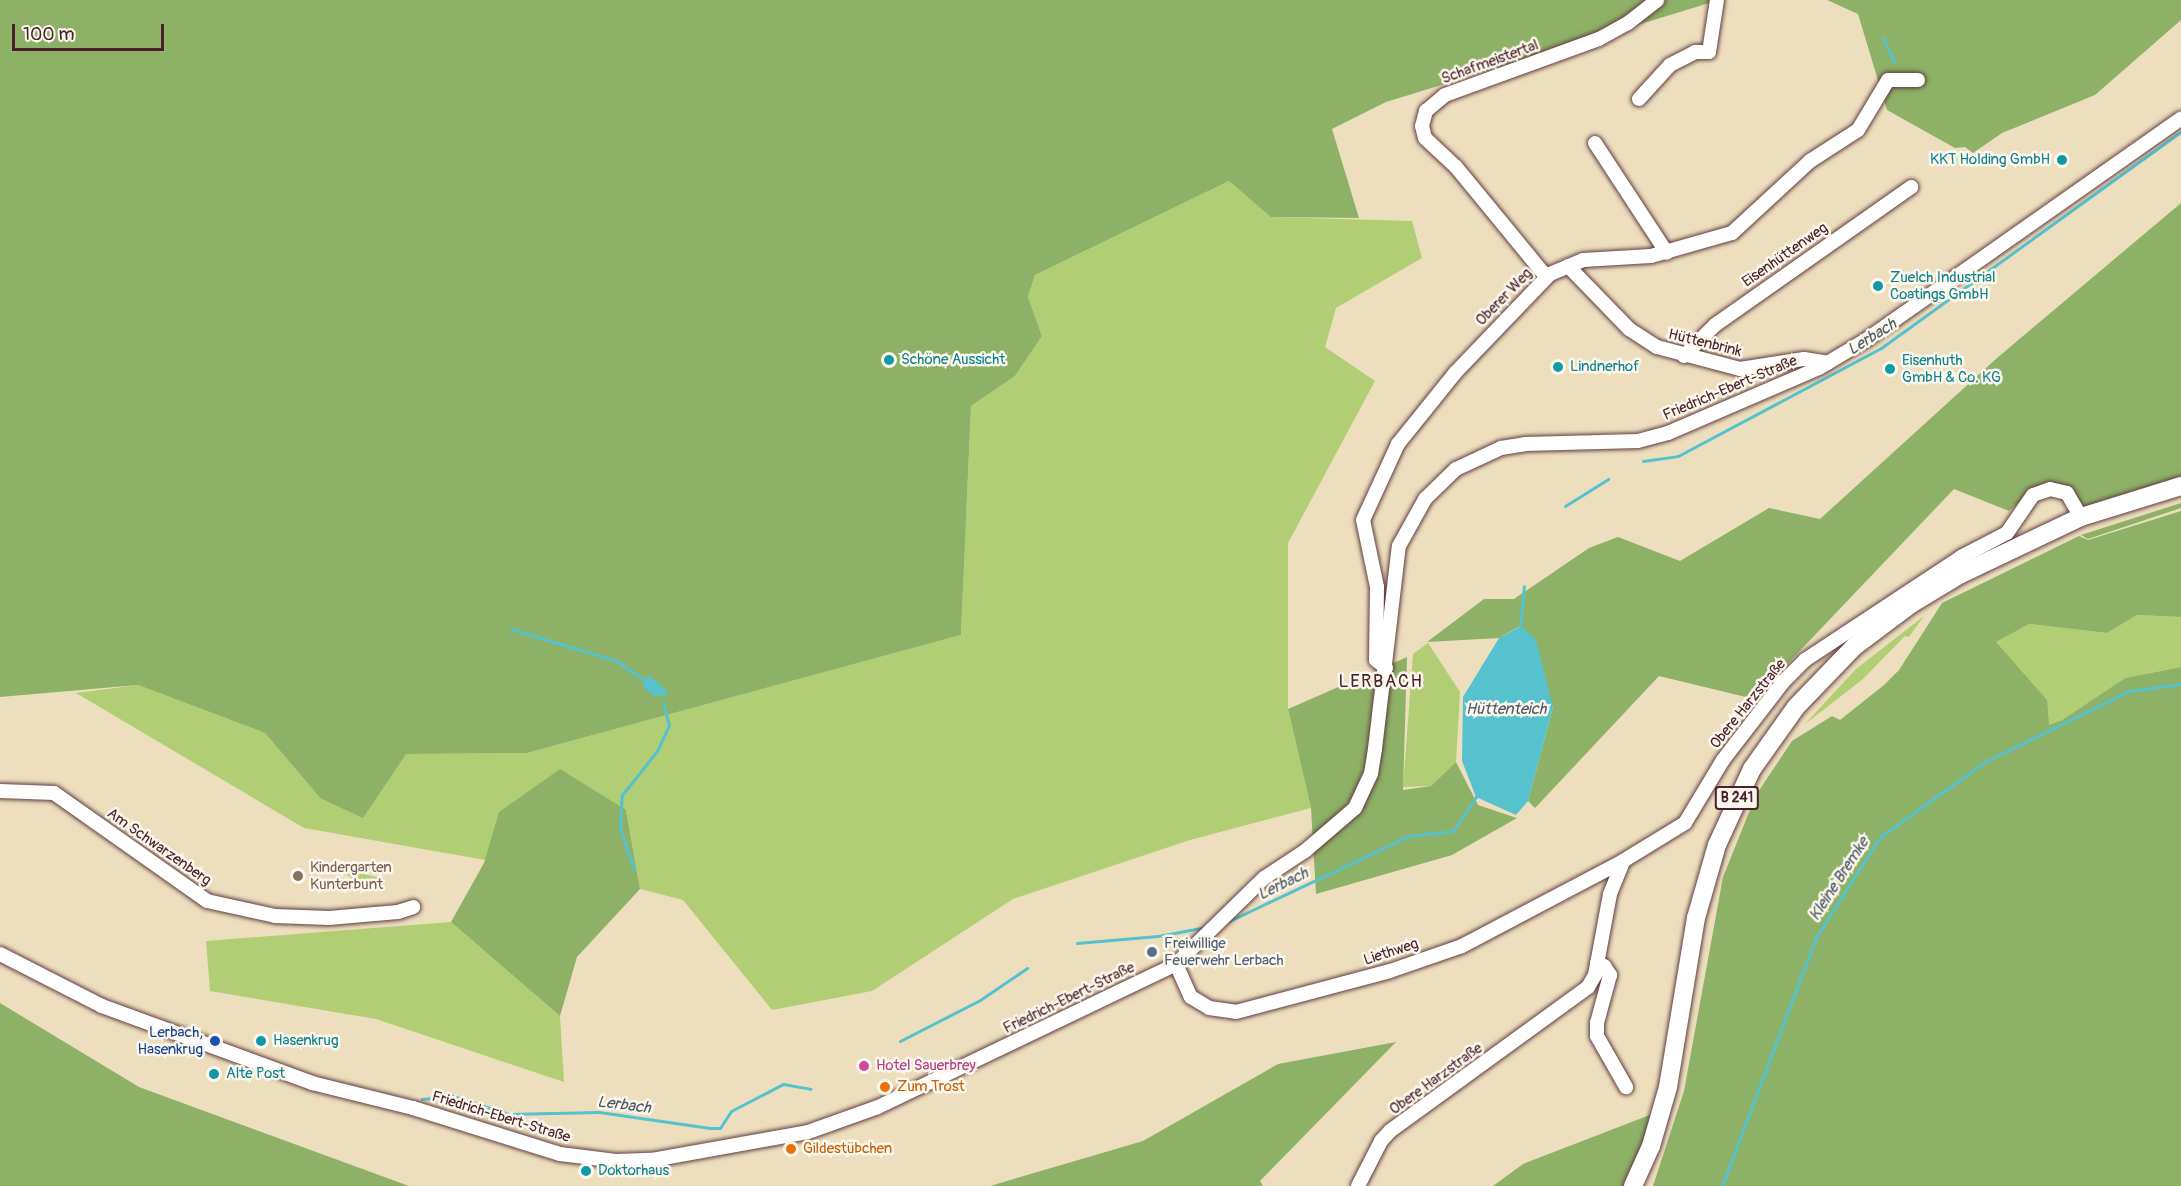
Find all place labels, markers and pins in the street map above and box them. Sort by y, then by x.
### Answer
place label: KKT Holding GmbH [1930,151,2050,169]
marker: KKT Holding GmbH [2055,153,2069,167]
place label: Zuelch Industrial Coatings GmbH [1890,268,1996,303]
marker: Zuelch Industrial Coatings GmbH [1871,279,1885,293]
place label: Schöne Aussicht [901,351,1005,369]
place label: Eisenhuth GmbH & Co. KG [1902,351,2001,386]
marker: Schöne Aussicht [882,353,896,367]
place label: Lindnerhof [1570,358,1639,376]
marker: Lindnerhof [1551,360,1565,374]
marker: Eisenhuth GmbH & Co. KG [1883,362,1897,376]
place label: Kindergarten Kunterbunt [310,858,392,893]
marker: Kindergarten Kunterbunt [291,869,305,883]
place label: Freiwillige Feuerwehr Lerbach [1164,934,1284,969]
marker: Freiwillige Feuerwehr Lerbach [1145,945,1159,959]
place label: Lerbach, Hasenkrug [138,1023,203,1058]
place label: Hasenkrug [273,1032,338,1050]
marker: Lerbach, Hasenkrug [208,1034,222,1048]
marker: Hasenkrug [254,1034,268,1048]
place label: Hotel Sauerbrey [876,1057,976,1075]
marker: Hotel Sauerbrey [857,1059,871,1073]
place label: Alte Post [226,1065,285,1083]
marker: Alte Post [207,1067,221,1081]
place label: Zum Trost [897,1078,965,1096]
marker: Zum Trost [878,1080,892,1094]
place label: Gildestübchen [803,1140,892,1158]
marker: Gildestübchen [784,1142,798,1156]
place label: Doktorhaus [598,1162,669,1180]
marker: Doktorhaus [579,1164,593,1178]

